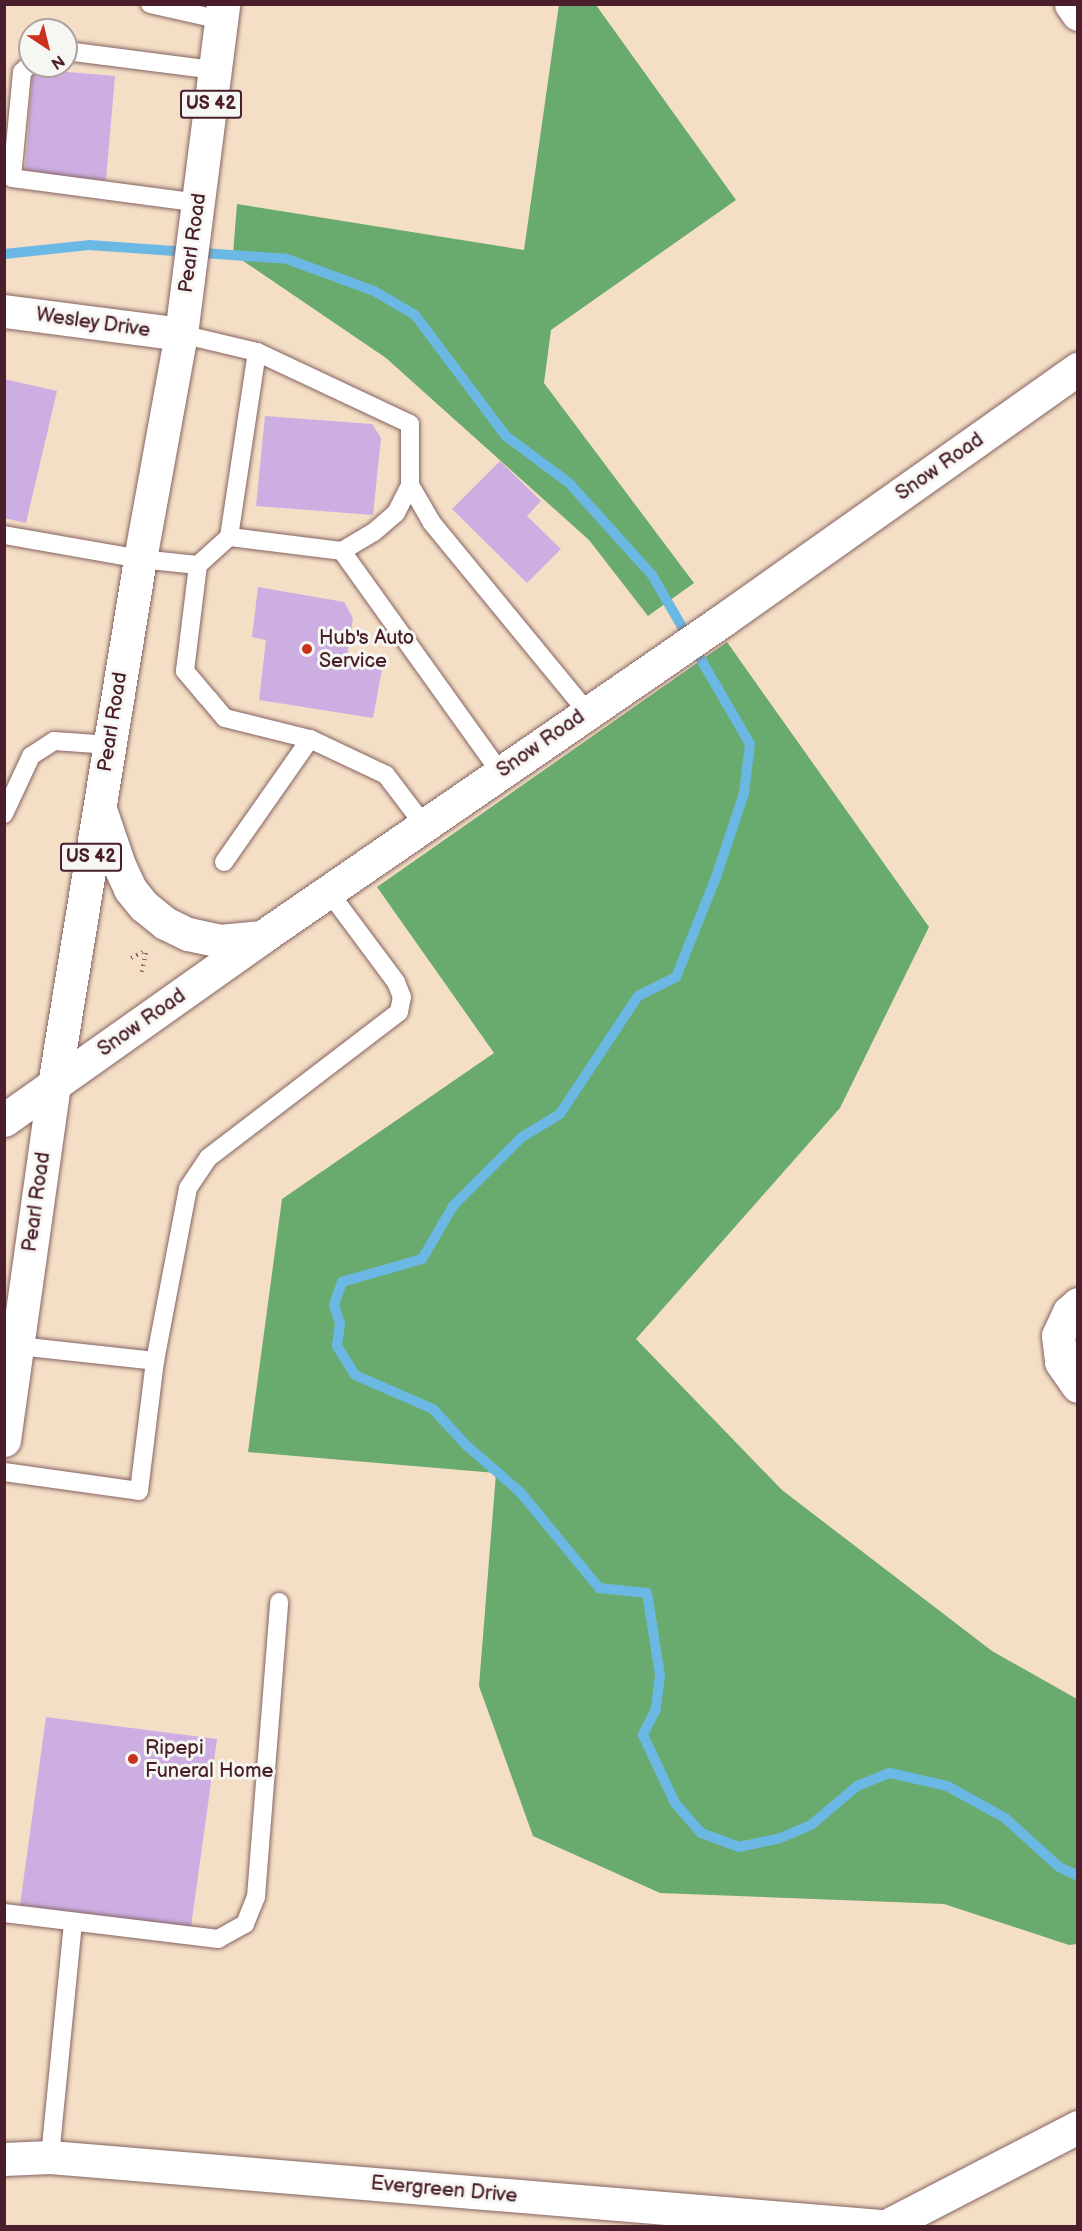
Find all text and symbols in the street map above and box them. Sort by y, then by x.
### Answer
north arrow [18,18,78,78]
text: N [47,50,68,73]
road number: US 42 [180,89,242,119]
street label: Pearl Road [174,192,212,294]
street label: Wesley Drive [34,303,152,343]
street label: Snow Road [891,428,989,506]
place label: Hub's Auto Service [319,626,414,673]
marker: Hub's Auto Service [300,642,314,656]
street label: Pearl Road [93,671,133,773]
street label: Snow Road [492,705,590,783]
road number: US 42 [60,842,122,872]
street label: Snow Road [93,984,191,1062]
street label: Pearl Road [18,1151,56,1253]
place label: Ripepi Funeral Home [145,1736,273,1783]
marker: Ripepi Funeral Home [126,1752,140,1766]
street label: Evergreen Drive [370,2172,518,2208]

